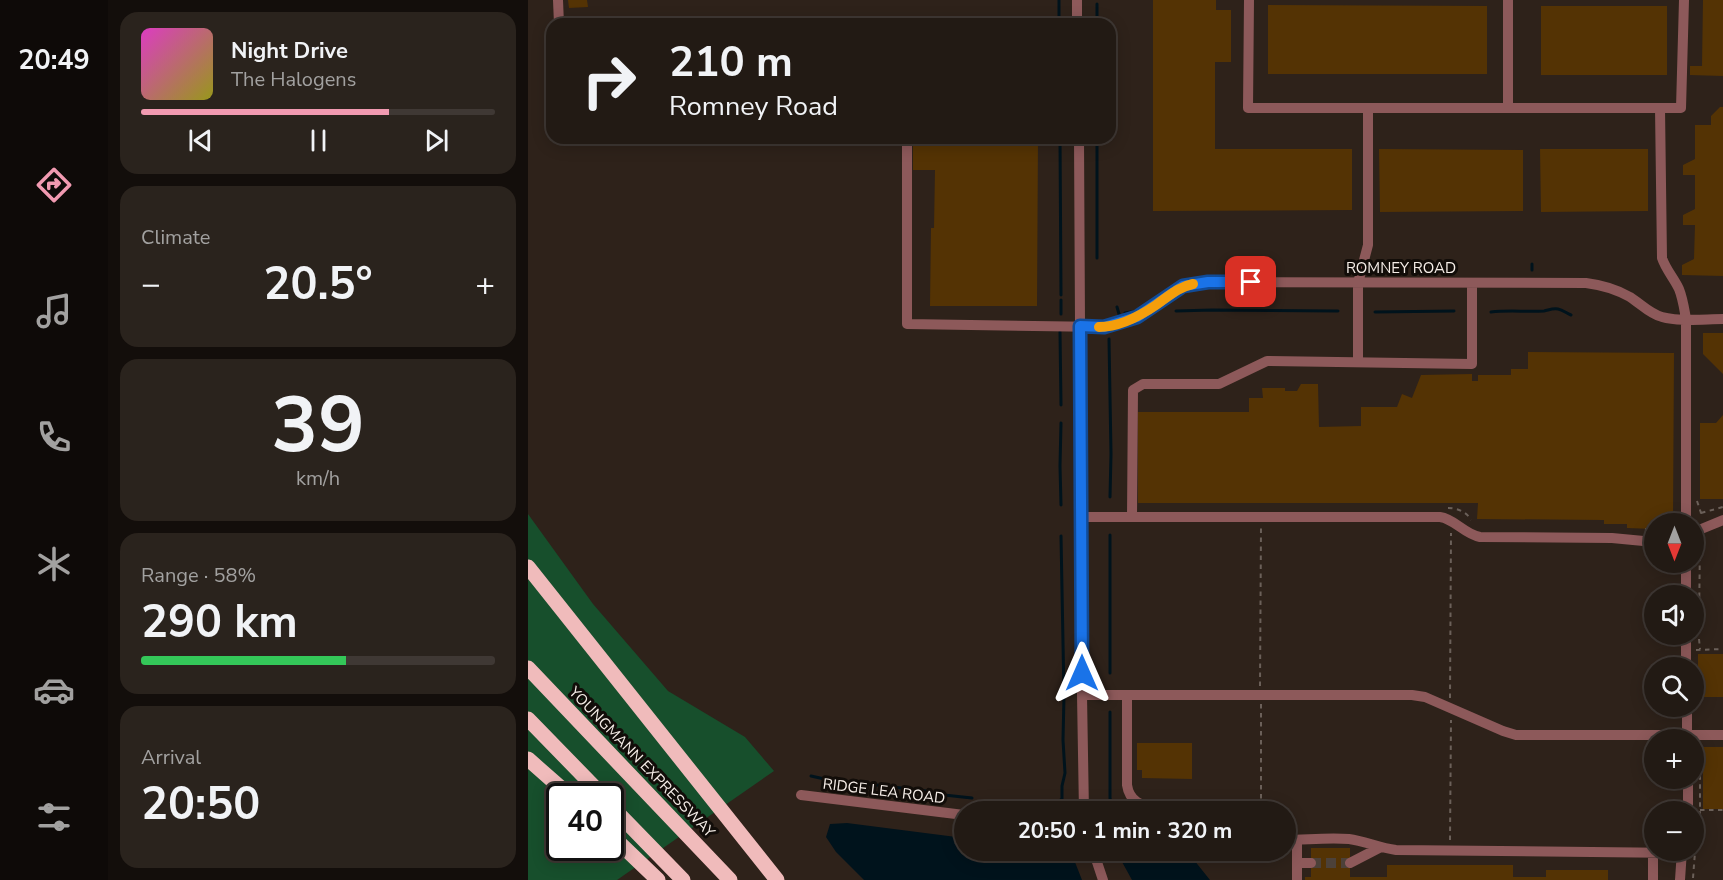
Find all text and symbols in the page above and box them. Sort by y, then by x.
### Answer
text: 210 m [669,34,793,91]
text: Night Drive [231,36,348,66]
text: 20:49 [18,42,90,79]
icon: right [570,42,648,120]
text: The Halogens [231,66,356,93]
text: Romney Road [669,88,838,125]
icon: previous [184,124,217,157]
icon: pause [302,124,335,157]
icon: next [420,124,453,157]
icon: directions [33,164,75,206]
text: Climate [141,224,210,251]
text: 20.5° [263,254,373,315]
pin [1225,256,1276,307]
street label: ROMNEY ROAD [1346,258,1456,278]
text: − [141,262,161,307]
text: + [475,262,495,307]
icon: arrive [1234,265,1267,298]
icon: music [33,290,75,332]
text: 39 [271,372,365,479]
icon: phone [33,416,75,458]
text: km/h [296,465,340,492]
north arrow [1644,513,1704,573]
map controls [1644,513,1704,861]
icon: climate [33,543,75,585]
text: Range · 58% [141,562,256,589]
button: sound [1644,585,1704,645]
text: 290 km [141,592,298,653]
position arrow [1050,641,1114,705]
button: search [1644,657,1704,717]
icon: car [33,669,75,711]
street label: YOUNGMANN EXPRESSWAY [564,682,720,842]
button: + [1644,729,1704,789]
text: Arrival [141,744,201,771]
text: 20:50 [141,774,260,835]
street label: RIDGE LEA ROAD [822,774,946,808]
speed limit sign: 40 [546,783,624,861]
icon: filters [33,796,75,838]
button: − [1644,801,1704,861]
text: 20:50 · 1 min · 320 m [1018,816,1232,846]

